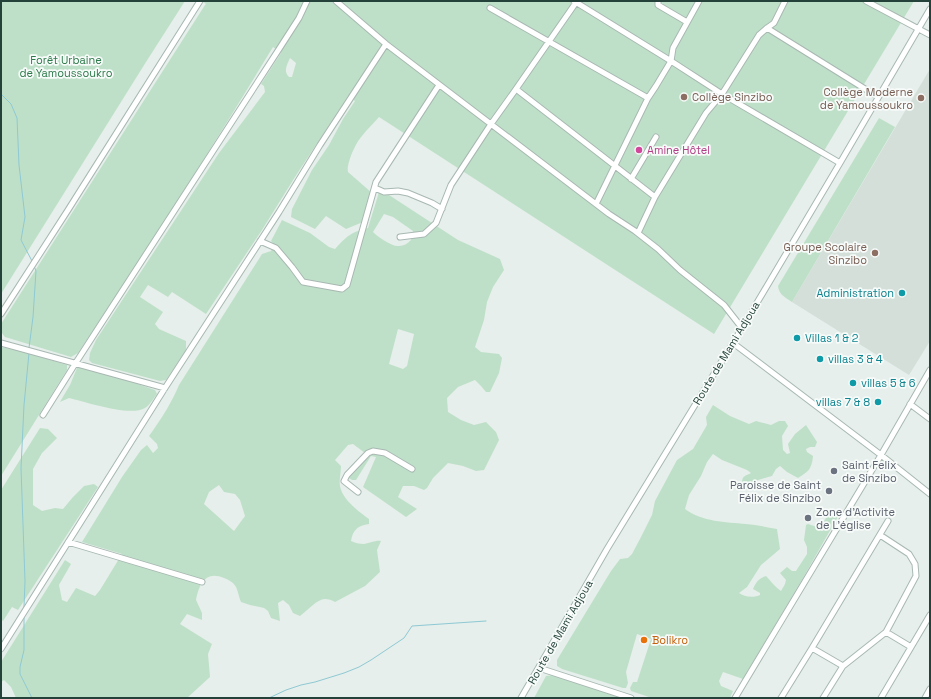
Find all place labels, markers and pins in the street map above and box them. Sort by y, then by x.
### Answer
place label: Collège Moderne de Yamoussoukro [820,85,913,112]
place label: Collège Sinzibo [692,90,773,104]
marker: Collège Sinzibo [679,92,689,102]
marker: Collège Moderne de Yamoussoukro [916,93,926,103]
place label: Amine Hôtel [647,143,710,157]
marker: Amine Hôtel [634,145,644,155]
place label: Groupe Scolaire Sinzibo [784,240,867,267]
marker: Groupe Scolaire Sinzibo [870,248,880,258]
place label: Administration [816,286,894,300]
marker: Administration [897,288,907,298]
place label: Villas 1 & 2 [805,331,859,345]
marker: Villas 1 & 2 [792,333,802,343]
place label: villas 3 & 4 [828,352,883,366]
marker: villas 3 & 4 [815,354,825,364]
place label: villas 5 & 6 [861,376,916,390]
marker: villas 5 & 6 [848,378,858,388]
place label: villas 7 & 8 [816,395,870,409]
marker: villas 7 & 8 [873,397,883,407]
place label: Saint Felix de Sinzibo [842,458,897,485]
marker: Saint Felix de Sinzibo [829,466,839,476]
place label: Paroisse de Saint Félix de Sinzibo [730,478,821,505]
marker: Paroisse de Saint Félix de Sinzibo [824,486,834,496]
place label: Zone d'Activite de L'église [816,505,895,532]
marker: Zone d'Activite de L'église [803,513,813,523]
place label: Bolikro [652,633,688,647]
marker: Bolikro [639,635,649,645]

